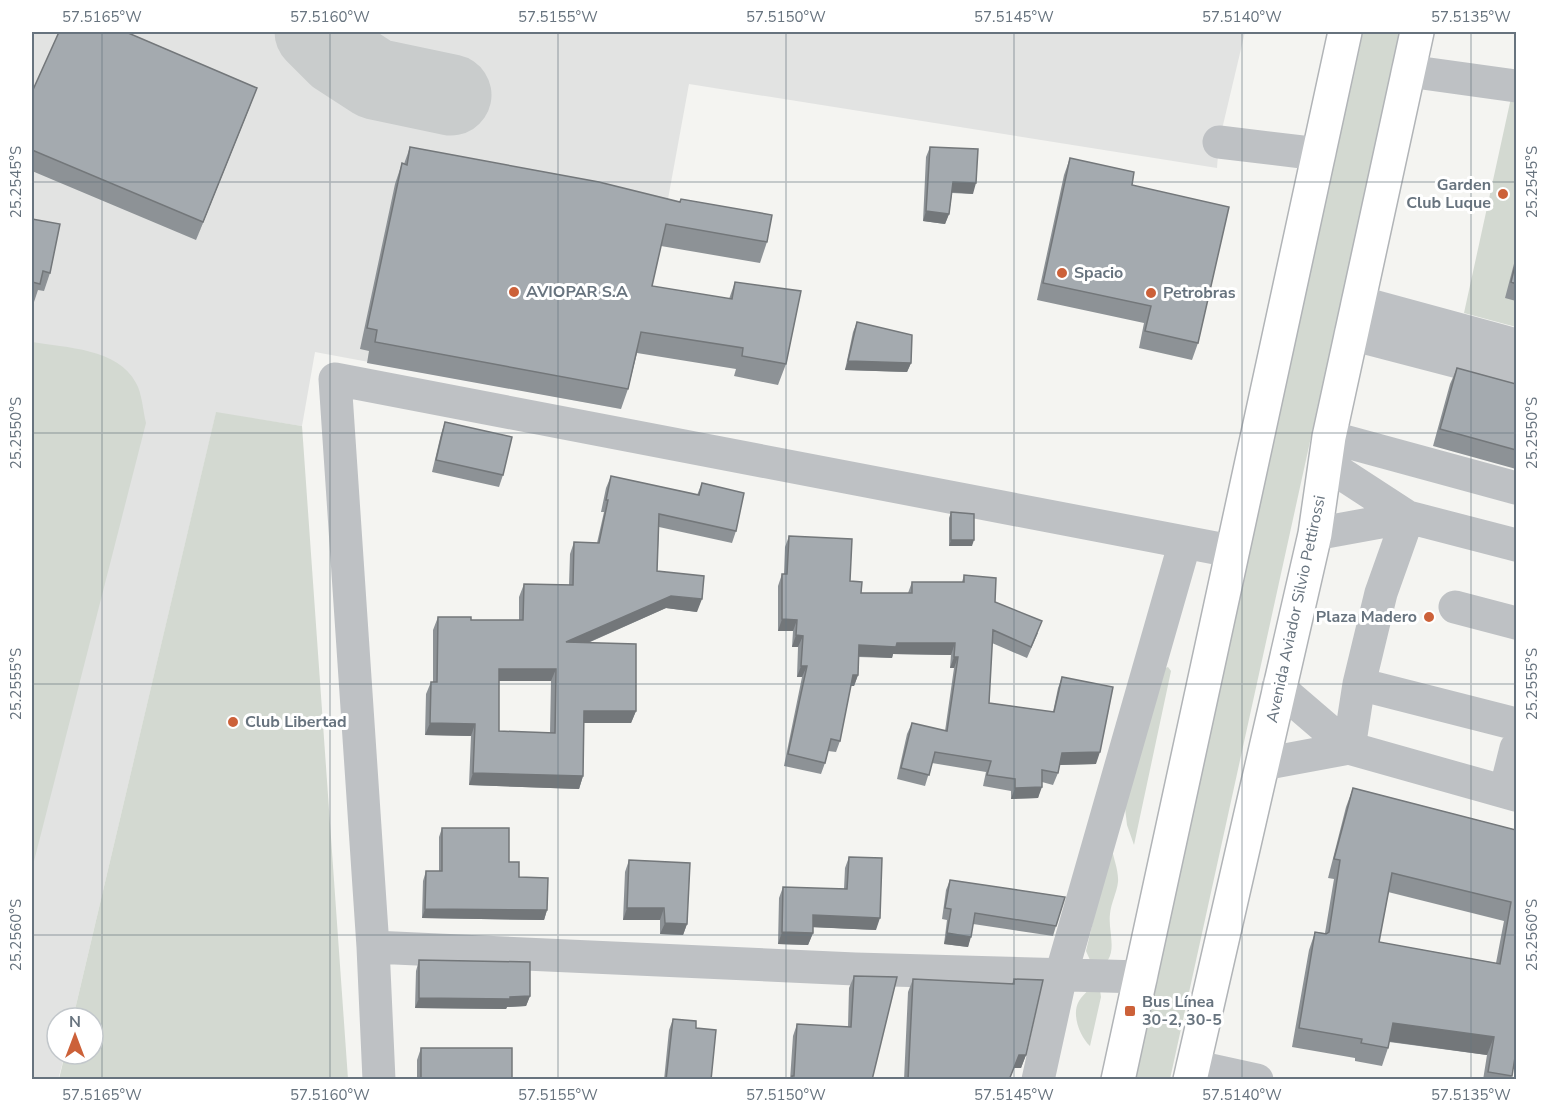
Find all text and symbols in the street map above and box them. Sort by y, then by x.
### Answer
text: 57.5165°W [62,7,142,27]
text: 57.5160°W [290,7,370,27]
text: 57.5155°W [518,7,598,27]
text: 57.5150°W [746,7,826,27]
text: 57.5145°W [974,7,1054,27]
text: 57.5140°W [1202,7,1282,27]
text: 57.5135°W [1431,7,1511,27]
text: 25.2545°S [6,146,26,218]
text: 25.2545°S [1522,146,1542,218]
place label: Garden Club Luque [1406,174,1491,214]
marker: Garden Club Luque [1496,187,1510,201]
place label: Spacio [1074,262,1123,284]
marker: Spacio [1055,266,1069,280]
place label: AVIOPAR S.A [526,281,628,303]
place label: Petrobras [1163,282,1236,304]
marker: AVIOPAR S.A [507,285,521,299]
marker: Petrobras [1144,286,1158,300]
text: 25.2550°S [6,397,26,469]
text: 25.2550°S [1522,397,1542,469]
street label: Avenida Aviador Silvio Pettirossi [1261,493,1331,725]
place label: Plaza Madero [1316,606,1417,628]
marker: Plaza Madero [1422,610,1436,624]
text: 25.2555°S [6,648,26,720]
text: 25.2555°S [1522,648,1542,720]
place label: Club Libertad [245,711,347,733]
marker: Club Libertad [226,715,240,729]
text: 25.2560°S [6,899,26,971]
text: 25.2560°S [1522,899,1542,971]
place label: Bus Línea 30-2, 30-5 [1142,991,1222,1031]
marker: Bus Línea 30-2, 30-5 [1123,1004,1137,1018]
north arrow [45,1006,105,1066]
text: N [69,1011,81,1033]
text: 57.5165°W [62,1085,142,1105]
text: 57.5160°W [290,1085,370,1105]
text: 57.5155°W [518,1085,598,1105]
text: 57.5150°W [746,1085,826,1105]
text: 57.5145°W [974,1085,1054,1105]
text: 57.5140°W [1202,1085,1282,1105]
text: 57.5135°W [1431,1085,1511,1105]

